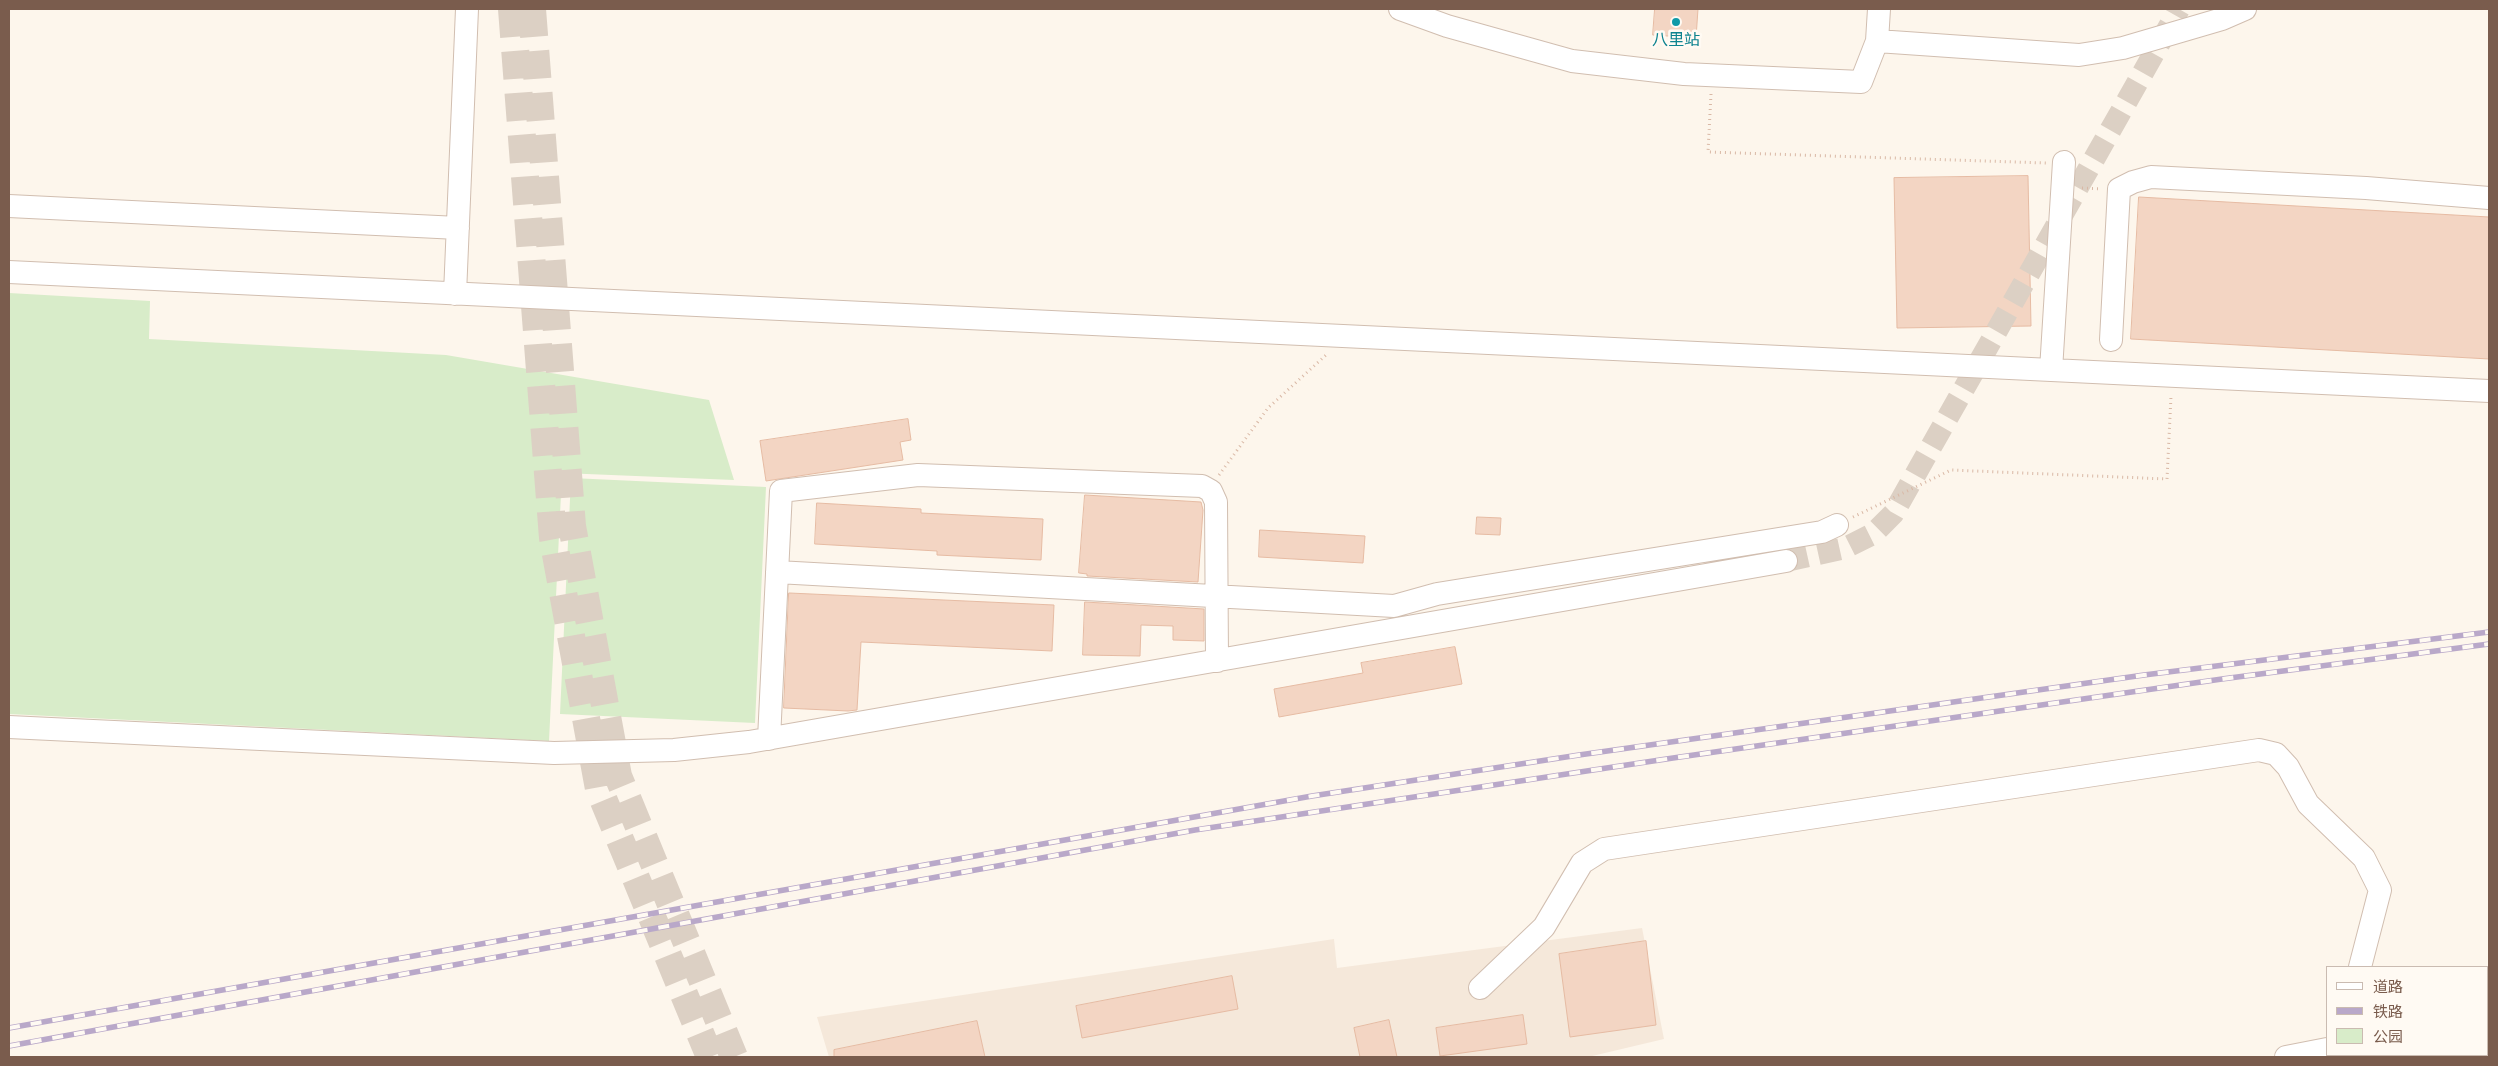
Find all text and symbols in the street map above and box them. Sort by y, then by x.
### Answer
marker: 八里站 [1670,16,1682,28]
place label: 八里站 [1652,30,1700,50]
legend [2326,966,2488,1056]
text: 道路 [2373,978,2403,996]
text: 铁路 [2373,1003,2403,1021]
text: 公园 [2373,1028,2403,1046]

